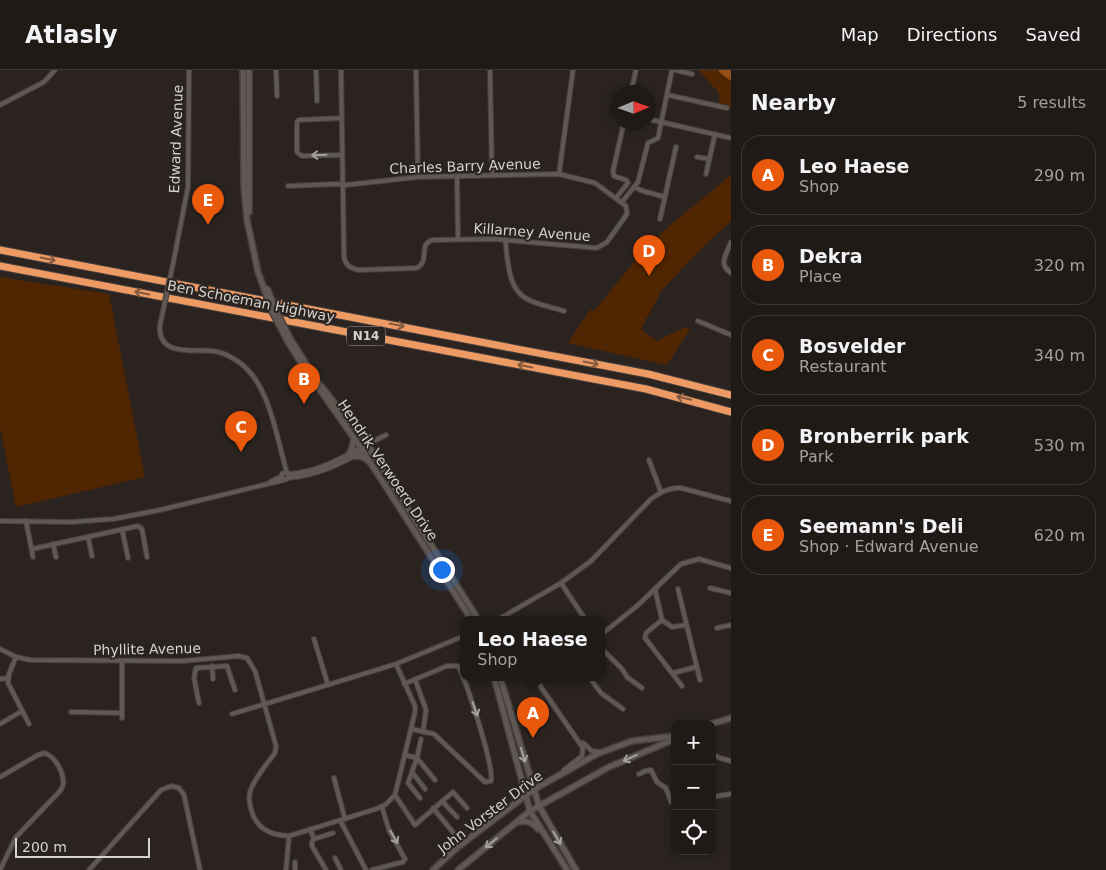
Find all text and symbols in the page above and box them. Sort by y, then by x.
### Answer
text: Atlasly [25,21,118,49]
text: Map [841,24,879,45]
text: Directions [907,24,997,45]
text: Saved [1025,24,1081,45]
street label: Edward Avenue [166,84,186,194]
north arrow [611,85,656,130]
text: Nearby [751,91,836,115]
text: 5 results [1017,93,1086,112]
one-way arrow [311,151,327,160]
street label: Charles Barry Avenue [389,155,541,177]
text: Leo Haese [799,155,909,177]
text: A [762,166,774,185]
text: 290 m [1034,166,1085,185]
text: Shop [799,177,839,196]
pin: E [192,184,224,225]
street label: Killarney Avenue [473,220,591,244]
pin: D [633,235,665,276]
text: Dekra [799,245,863,267]
one-way arrow [39,255,55,264]
text: B [762,256,774,275]
text: 320 m [1034,256,1085,275]
text: Place [799,267,842,286]
street label: Ben Schoeman Highway [166,277,336,325]
one-way arrow [134,288,150,297]
one-way arrow [388,321,404,330]
road number: N14 [347,326,385,346]
text: Bosvelder [799,335,906,357]
text: C [762,346,774,365]
text: 340 m [1034,346,1085,365]
text: Restaurant [799,357,887,376]
one-way arrow [582,358,598,368]
one-way arrow [517,361,533,371]
pin: B [288,363,320,404]
one-way arrow [677,393,693,402]
street label: Hendrik Verwoerd Drive [335,396,441,544]
pin: C [225,411,257,452]
text: Bronberrik park [799,425,969,447]
text: D [761,436,775,455]
text: 530 m [1034,436,1085,455]
text: Park [799,447,834,466]
text: Seemann's Deli [799,515,964,537]
text: E [763,526,773,545]
text: 620 m [1034,526,1085,545]
text: Shop · Edward Avenue [799,537,979,556]
your location [429,557,455,583]
popup [460,616,605,681]
text: Leo Haese [477,628,588,650]
street label: Phyllite Avenue [93,640,201,658]
text: Shop [477,650,518,669]
pin: A [517,697,549,738]
one-way arrow [470,701,480,717]
map controls [671,720,716,855]
button: + [671,720,716,765]
one-way arrow [518,747,528,763]
one-way arrow [623,754,638,763]
button: − [671,765,716,810]
street label: John Vorster Drive [434,768,545,857]
button: locate [671,810,716,855]
one-way arrow [389,830,399,844]
one-way arrow [552,831,562,846]
scale bar [15,835,150,858]
one-way arrow [485,837,498,848]
text: 200 m [22,839,67,855]

